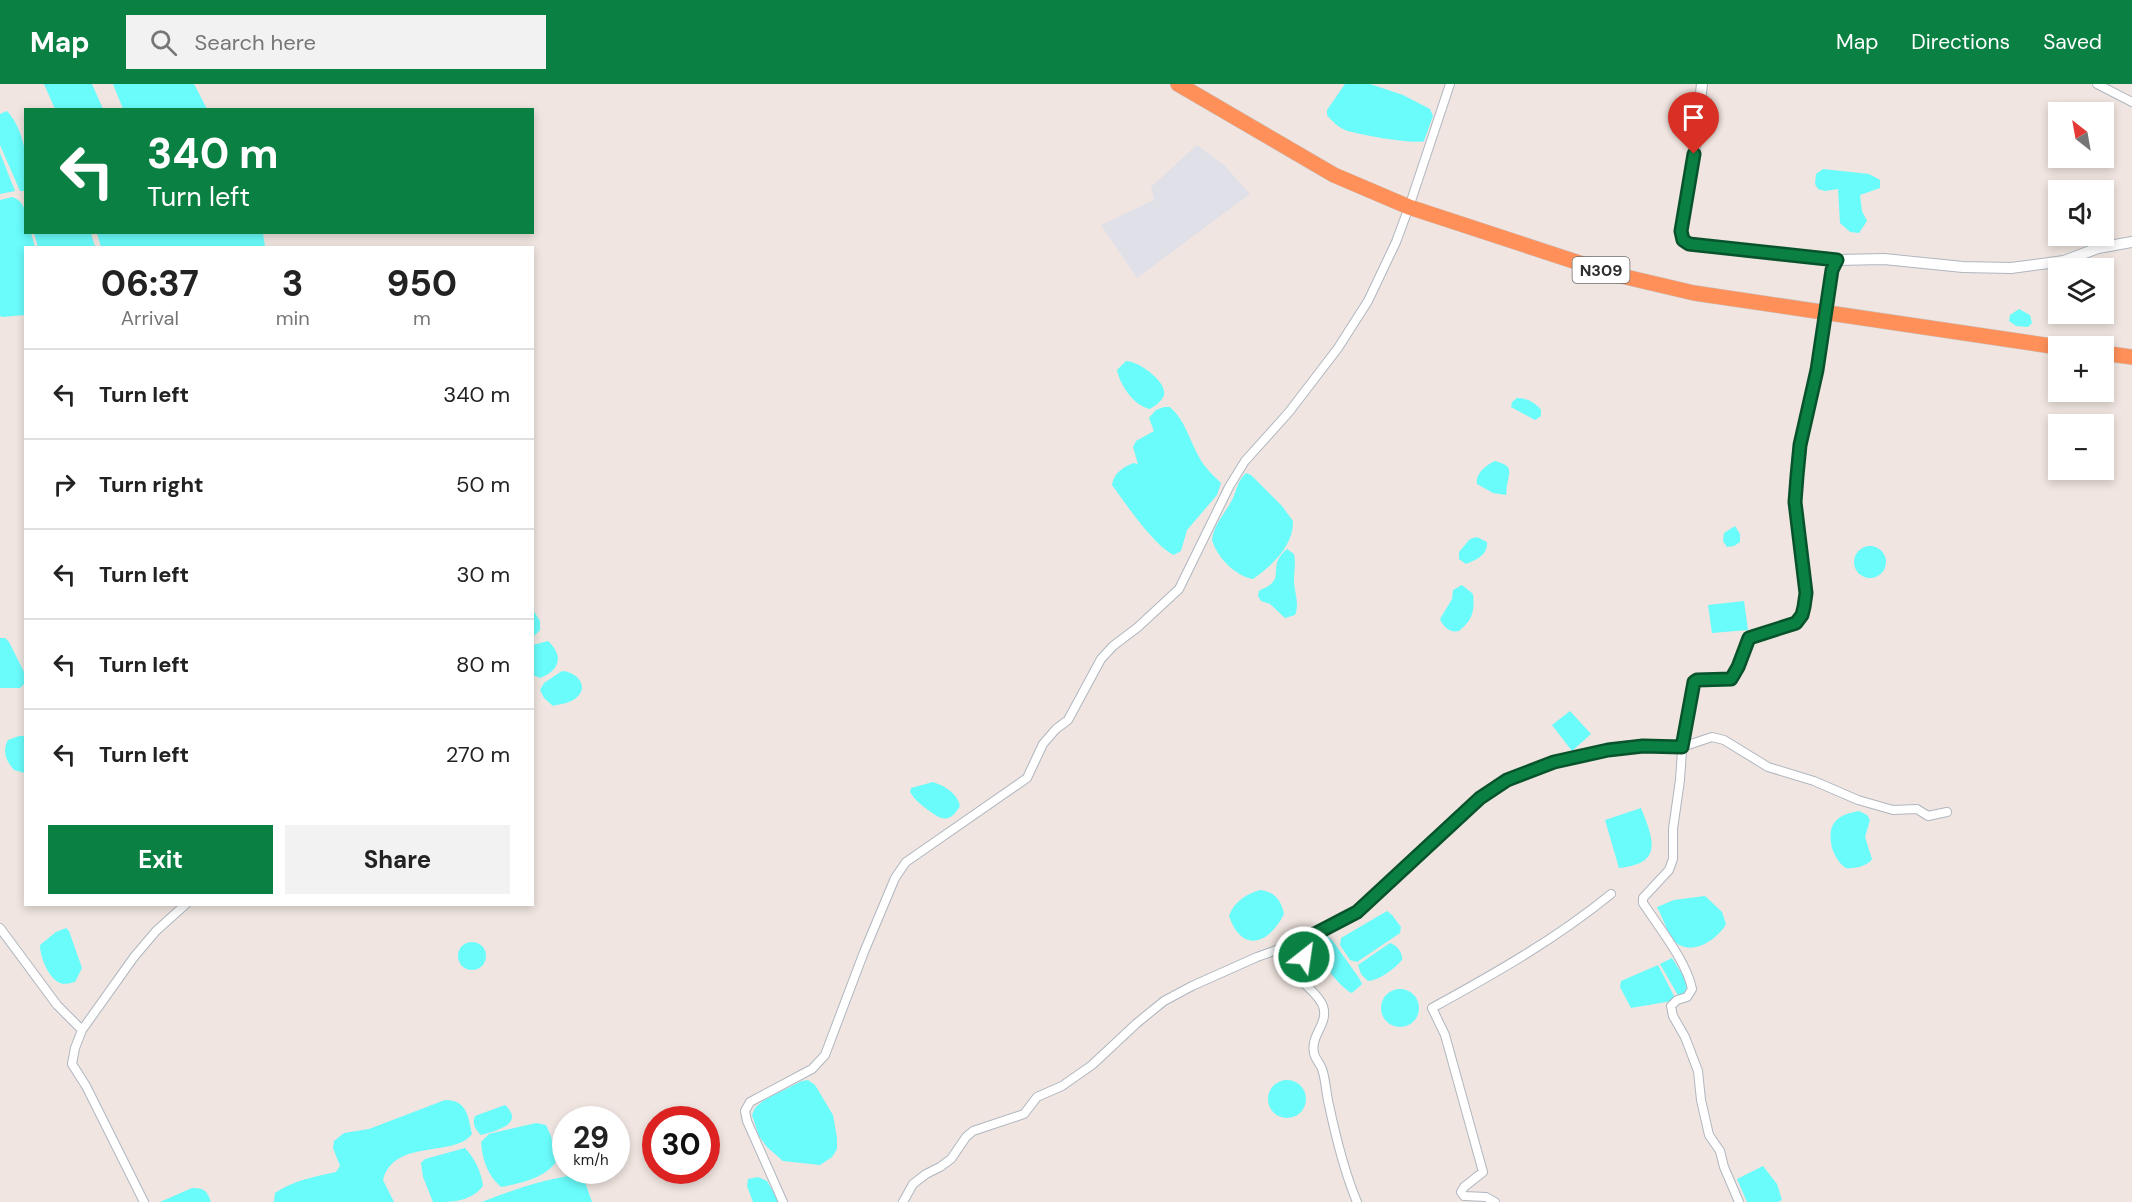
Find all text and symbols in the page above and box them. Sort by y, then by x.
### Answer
search box [126,15,546,69]
text: Map [30,24,90,61]
icon: search [147,26,180,59]
text: Search here [195,28,316,57]
text: Map [1836,28,1878,56]
text: Directions [1911,28,2010,56]
text: Saved [2043,28,2102,56]
pin [1668,92,1719,154]
icon: arrive [1677,101,1710,134]
north arrow [2048,102,2114,168]
map controls [2048,102,2114,480]
text: 340 m [147,126,279,181]
icon: left [48,132,126,210]
text: Turn left [147,179,250,214]
button: sound [2048,180,2114,246]
road number: N309 [1572,257,1630,283]
button: layers [2048,258,2114,324]
text: 06:37 [101,260,199,307]
text: 3 [282,260,304,307]
text: 950 [387,260,457,307]
text: Arrival [121,305,179,331]
text: min [276,305,310,331]
text: m [413,305,431,331]
button: + [2048,336,2114,402]
icon: left [48,378,81,411]
text: Turn left [99,380,189,409]
text: 340 m [443,380,510,409]
button: − [2048,414,2114,480]
icon: right [48,468,81,501]
text: Turn right [99,470,204,499]
text: 50 m [456,470,510,499]
icon: left [48,558,81,591]
text: Turn left [99,560,189,589]
text: 30 m [456,560,510,589]
icon: left [48,648,81,681]
text: Turn left [99,650,189,679]
text: 80 m [456,650,510,679]
icon: left [48,738,81,771]
text: Turn left [99,740,189,769]
text: 270 m [446,740,510,769]
button: Exit [48,825,273,894]
button: Share [285,825,510,894]
position arrow [1272,925,1336,989]
speed limit sign: 30 [642,1106,720,1184]
text: 29 [573,1118,609,1157]
text: km/h [573,1150,609,1170]

